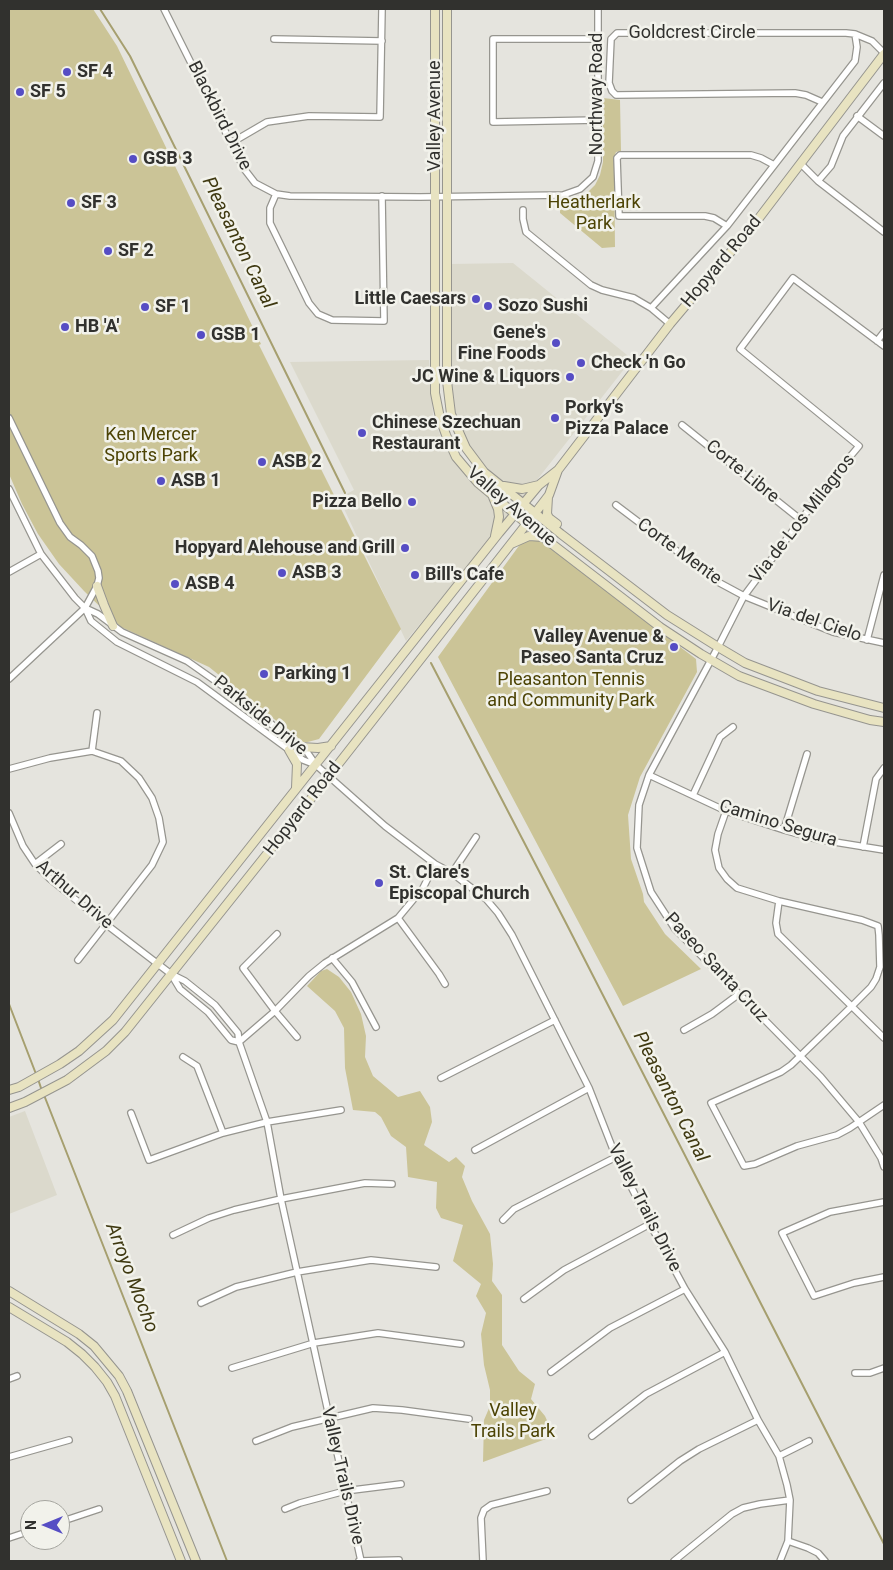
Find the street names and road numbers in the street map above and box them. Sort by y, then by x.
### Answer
street label: Goldcrest Circle [629,22,755,44]
street label: Northway Road [586,33,608,155]
street label: Blackbird Drive [182,58,256,174]
street label: Valley Avenue [424,61,446,171]
street label: Hopyard Road [677,212,767,312]
street label: Corte Libre [701,436,783,508]
street label: Via de Los Milagros [746,450,860,588]
street label: Valley Avenue [462,462,560,552]
street label: Corte Mente [633,514,725,590]
street label: Via del Cielo [764,595,864,647]
street label: Parkside Drive [209,672,311,760]
street label: Hopyard Road [260,758,346,860]
street label: Camino Segura [716,796,840,852]
street label: Arthur Drive [31,856,117,934]
street label: Paseo Santa Cruz [660,909,772,1027]
street label: Valley Trails Drive [602,1140,686,1276]
street label: Valley Trails Drive [316,1405,368,1547]

